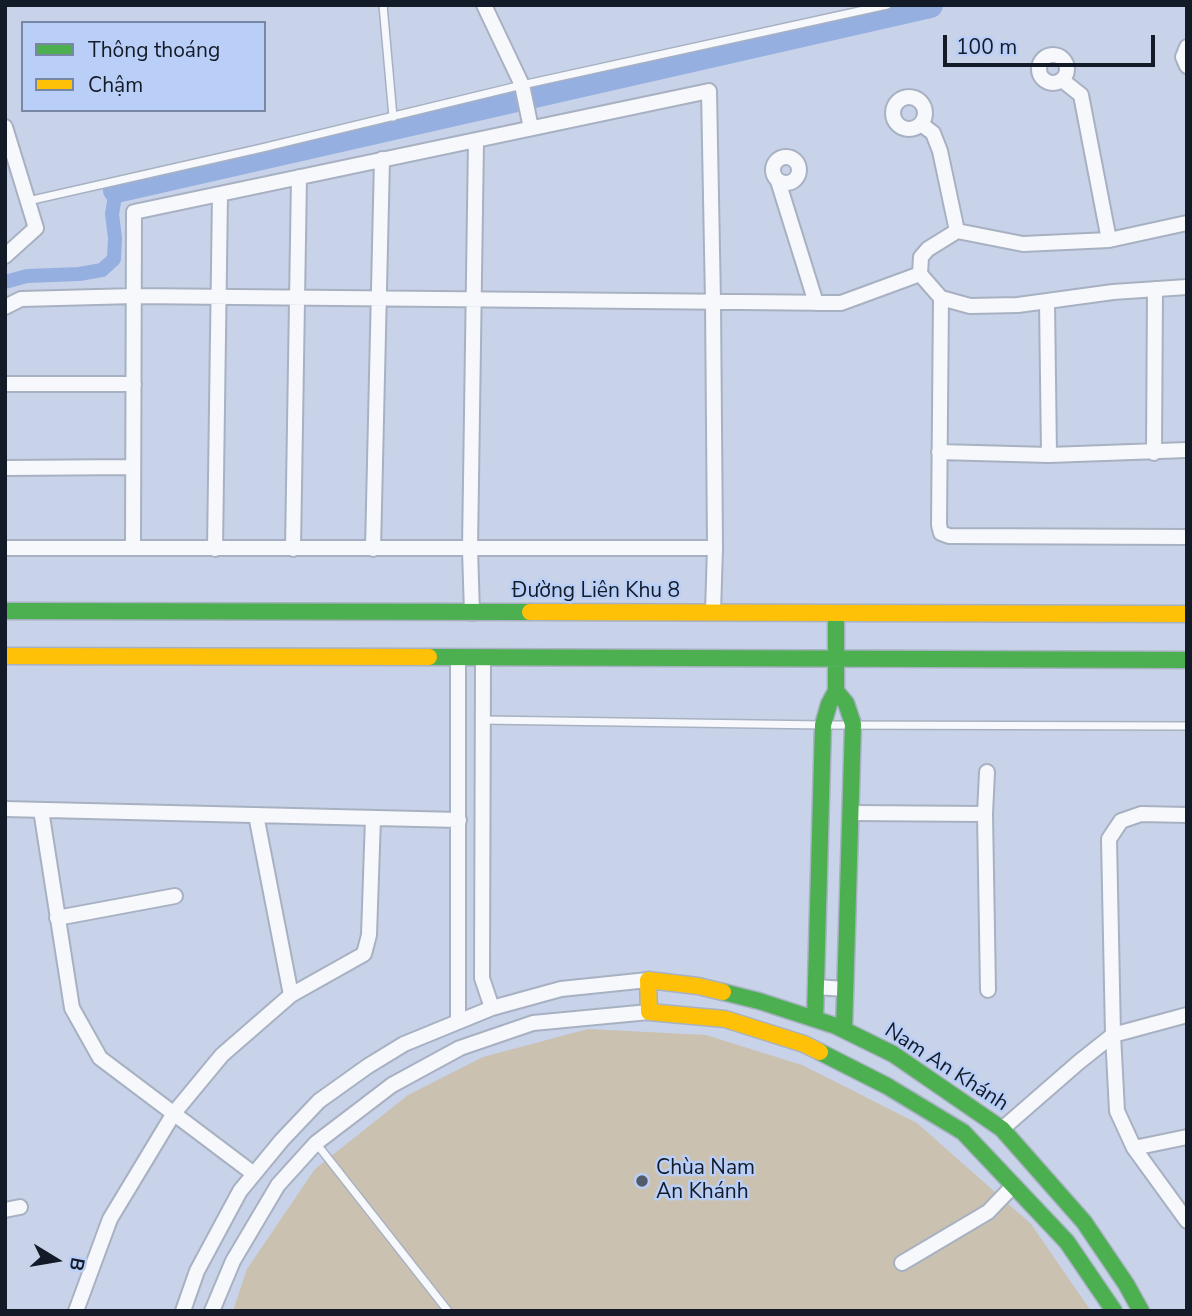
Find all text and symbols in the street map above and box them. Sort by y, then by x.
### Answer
legend [21,21,266,112]
scale bar [947,21,1159,65]
text: 100 m [956,33,1017,61]
text: Thông thoáng [88,36,220,64]
text: Chậm [88,71,143,99]
street label: Đường Liên Khu 8 [512,579,680,605]
street label: Nam An Khánh [879,1019,1013,1117]
place label: Chùa Nam An Khánh [656,1156,755,1206]
marker: Chùa Nam An Khánh [634,1173,650,1189]
north arrow [21,1225,91,1295]
text: B [63,1255,91,1273]

